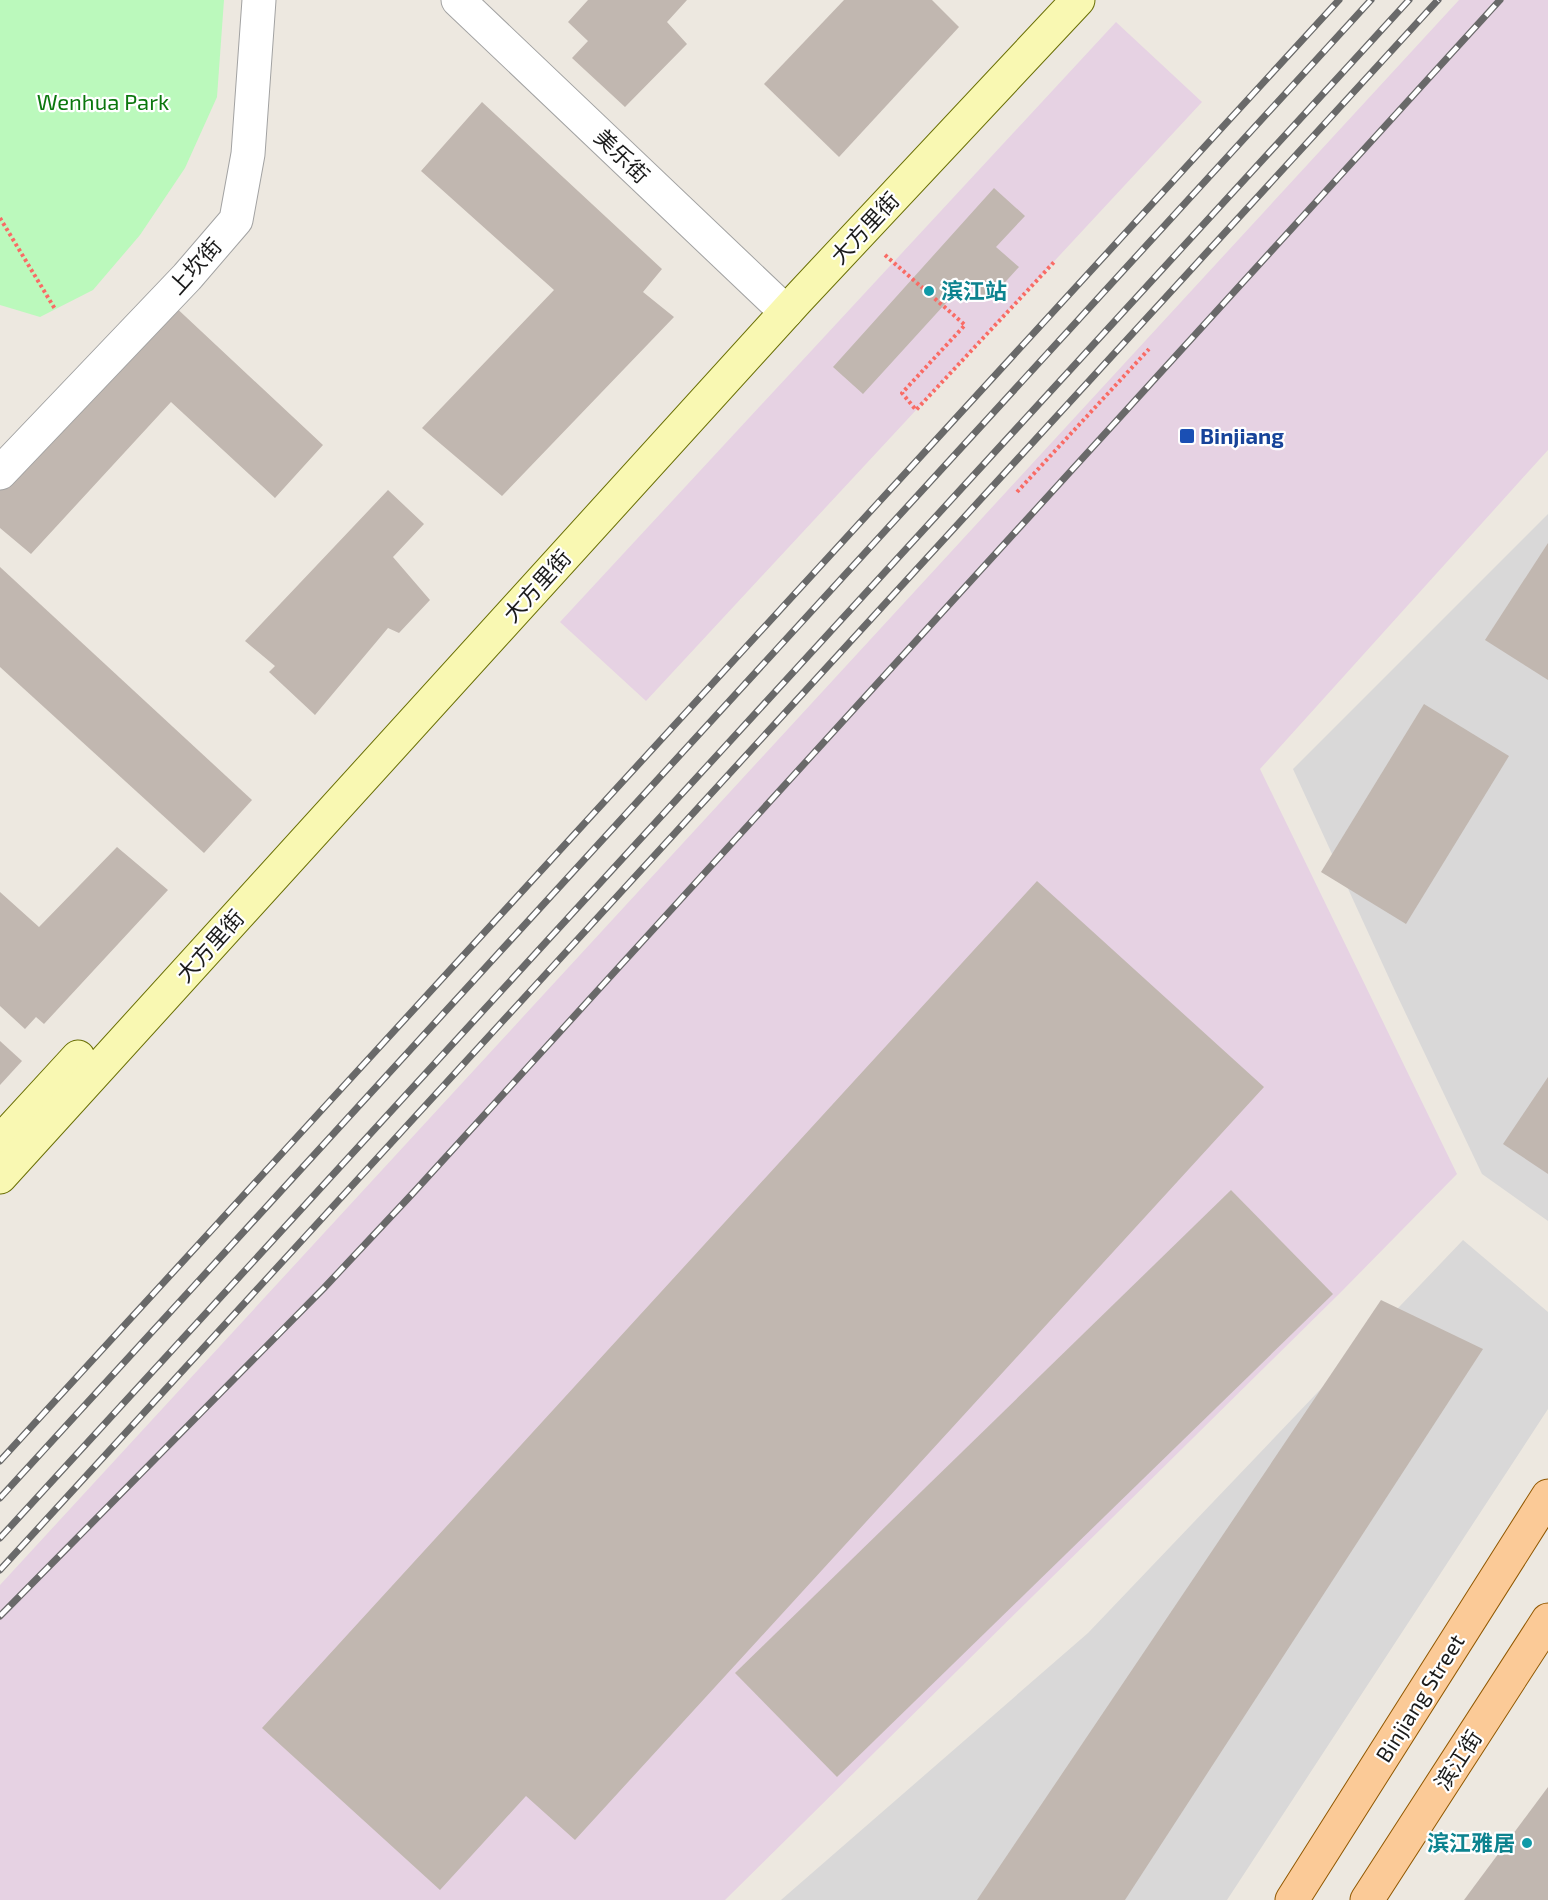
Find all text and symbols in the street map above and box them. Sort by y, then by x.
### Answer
park label: Wenhua Park [37,88,169,114]
street label: 美乐街 [590,123,655,188]
street label: 大方里街 [825,186,904,268]
street label: 上坎街 [163,232,226,299]
place label: 滨江站 [941,277,1007,303]
marker: 滨江站 [922,284,936,298]
place label: Binjiang [1200,422,1284,448]
marker: Binjiang [1178,427,1196,445]
street label: 大方里街 [497,544,575,627]
street label: 大方里街 [170,904,248,987]
street label: Binjiang Street [1369,1629,1470,1767]
street label: 滨江街 [1428,1725,1486,1794]
place label: 滨江雅居 [1427,1829,1515,1855]
marker: 滨江雅居 [1520,1836,1534,1850]

